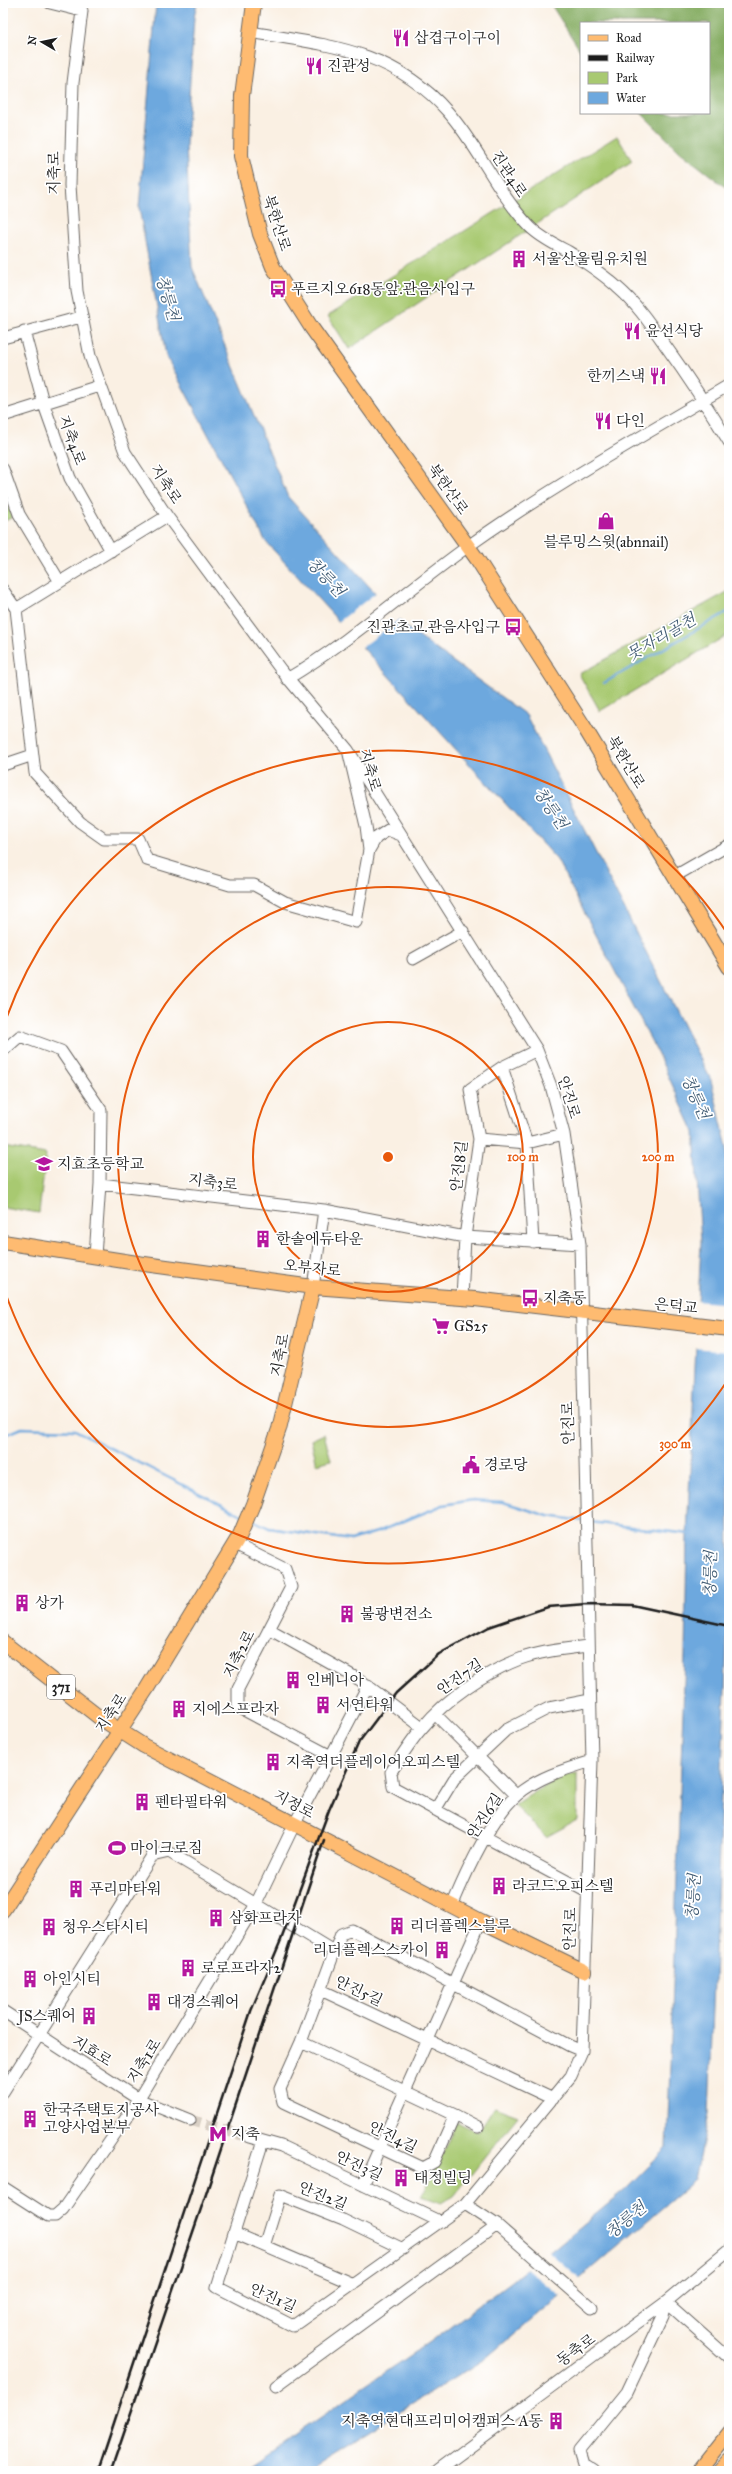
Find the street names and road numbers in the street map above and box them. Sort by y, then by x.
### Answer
street label: 진관4로 [487,147,531,201]
street label: 지축로 [45,151,63,195]
street label: 북한산로 [259,193,295,254]
street label: 지축4로 [55,413,89,468]
street label: 북한산로 [424,460,472,518]
street label: 지축로 [147,461,186,508]
street label: 북한산로 [603,733,649,792]
street label: 지축로 [355,747,385,794]
street label: 안진로 [554,1074,584,1121]
street label: 안진8길 [447,1139,471,1193]
street label: 지축3로 [187,1170,239,1194]
street label: 오부자로 [282,1256,342,1280]
street label: 은덕교 [653,1295,699,1317]
street label: 지축로 [267,1331,293,1378]
street label: 안진로 [559,1401,577,1445]
street label: 지축2로 [219,1627,259,1681]
street label: 안진7길 [434,1655,486,1699]
road number: 371 [47,1675,75,1699]
street label: 지축로 [92,1689,131,1736]
street label: 지정로 [271,1786,318,1822]
street label: 안진6길 [463,1790,507,1842]
street label: 안진로 [560,1906,580,1951]
street label: 안진5길 [332,1972,386,2010]
street label: 지효로 [69,2032,116,2070]
street label: 지축1로 [123,2035,165,2087]
street label: 안진4길 [366,2118,420,2156]
street label: 안진3길 [333,2147,385,2185]
street label: 안진2길 [296,2178,350,2214]
street label: 안진1길 [247,2280,299,2316]
street label: 동축로 [553,2330,599,2370]

